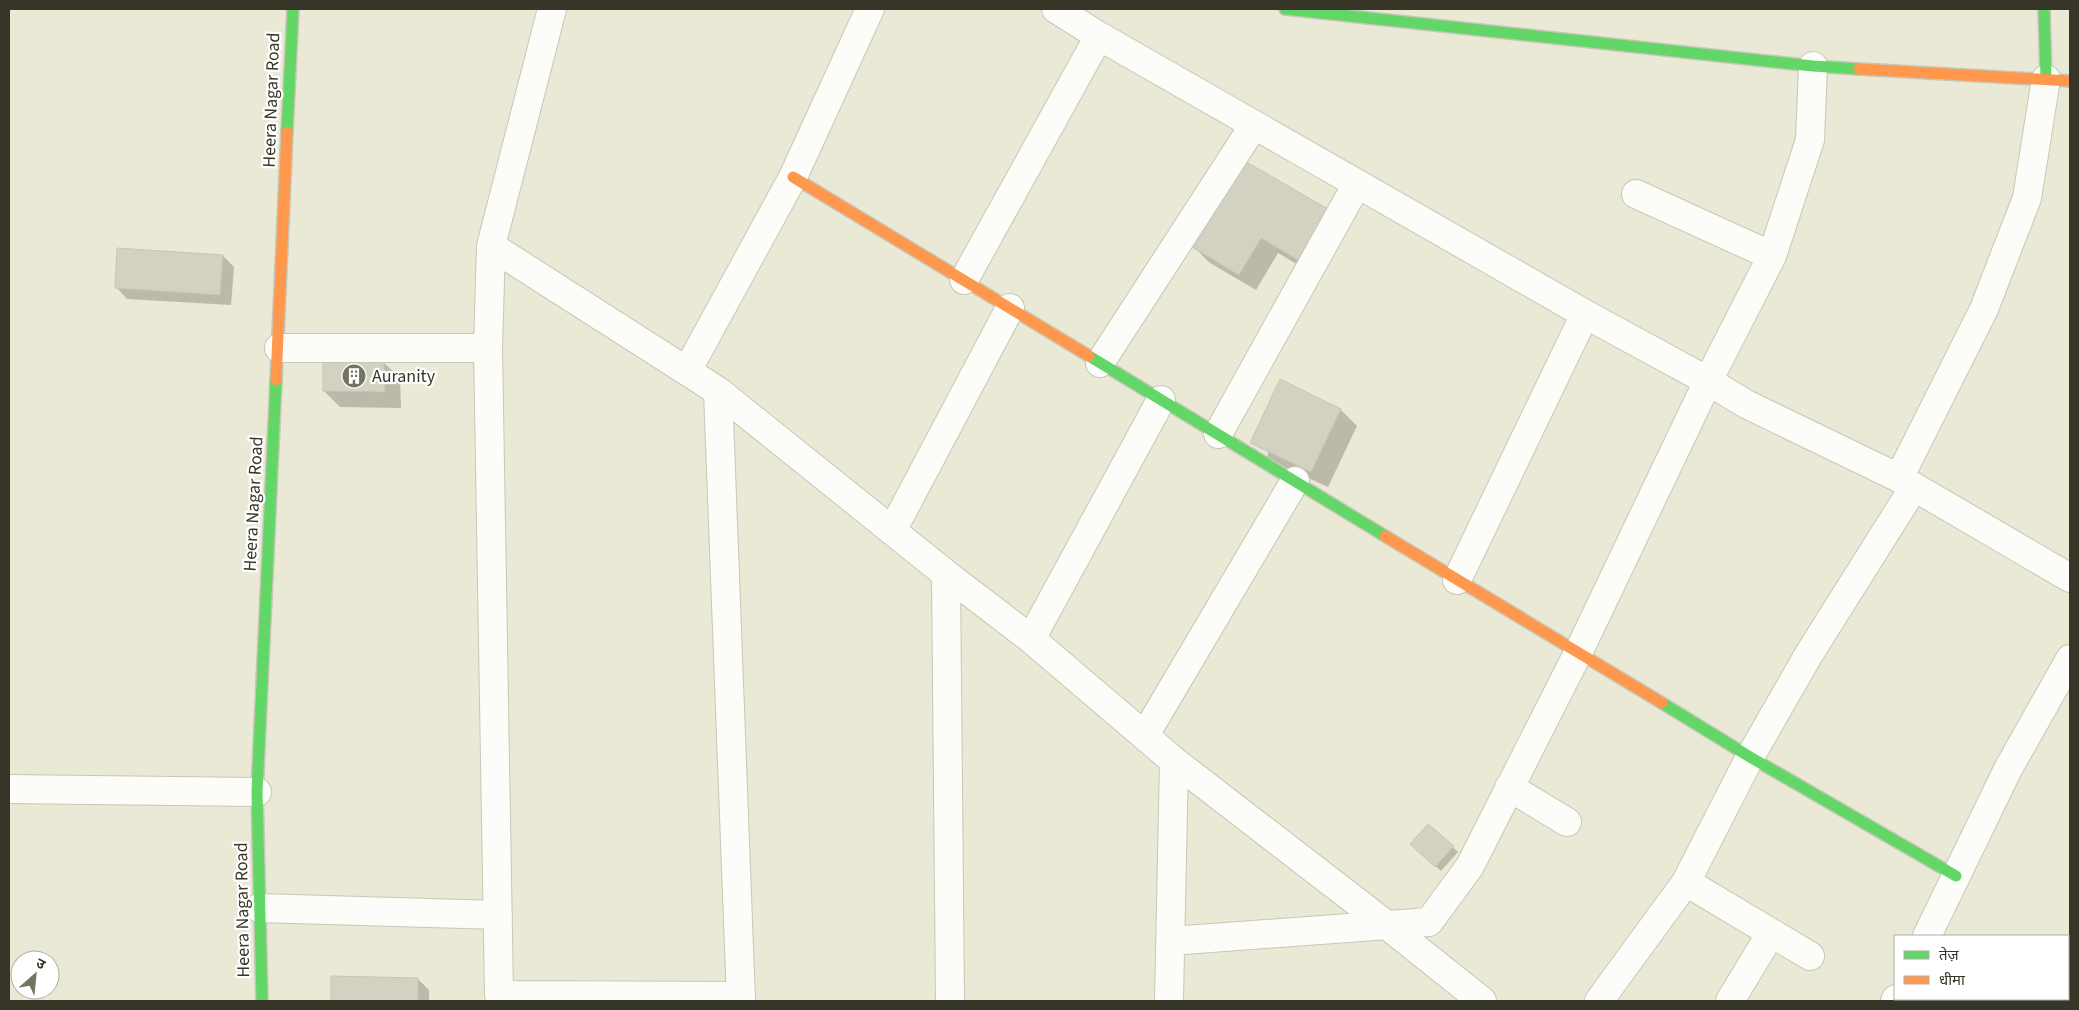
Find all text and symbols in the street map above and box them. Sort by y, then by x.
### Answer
street label: Heera Nagar Road [257,32,286,168]
building icon: Auranity [341,363,367,389]
place label: Auranity [372,364,436,389]
street label: Heera Nagar Road [237,436,270,572]
street label: Heera Nagar Road [229,842,256,978]
legend [1894,935,2069,1000]
text: तेज़ [1939,945,1960,966]
north arrow [10,950,60,1000]
text: उ [32,954,49,975]
text: धीमा [1939,970,1966,991]

